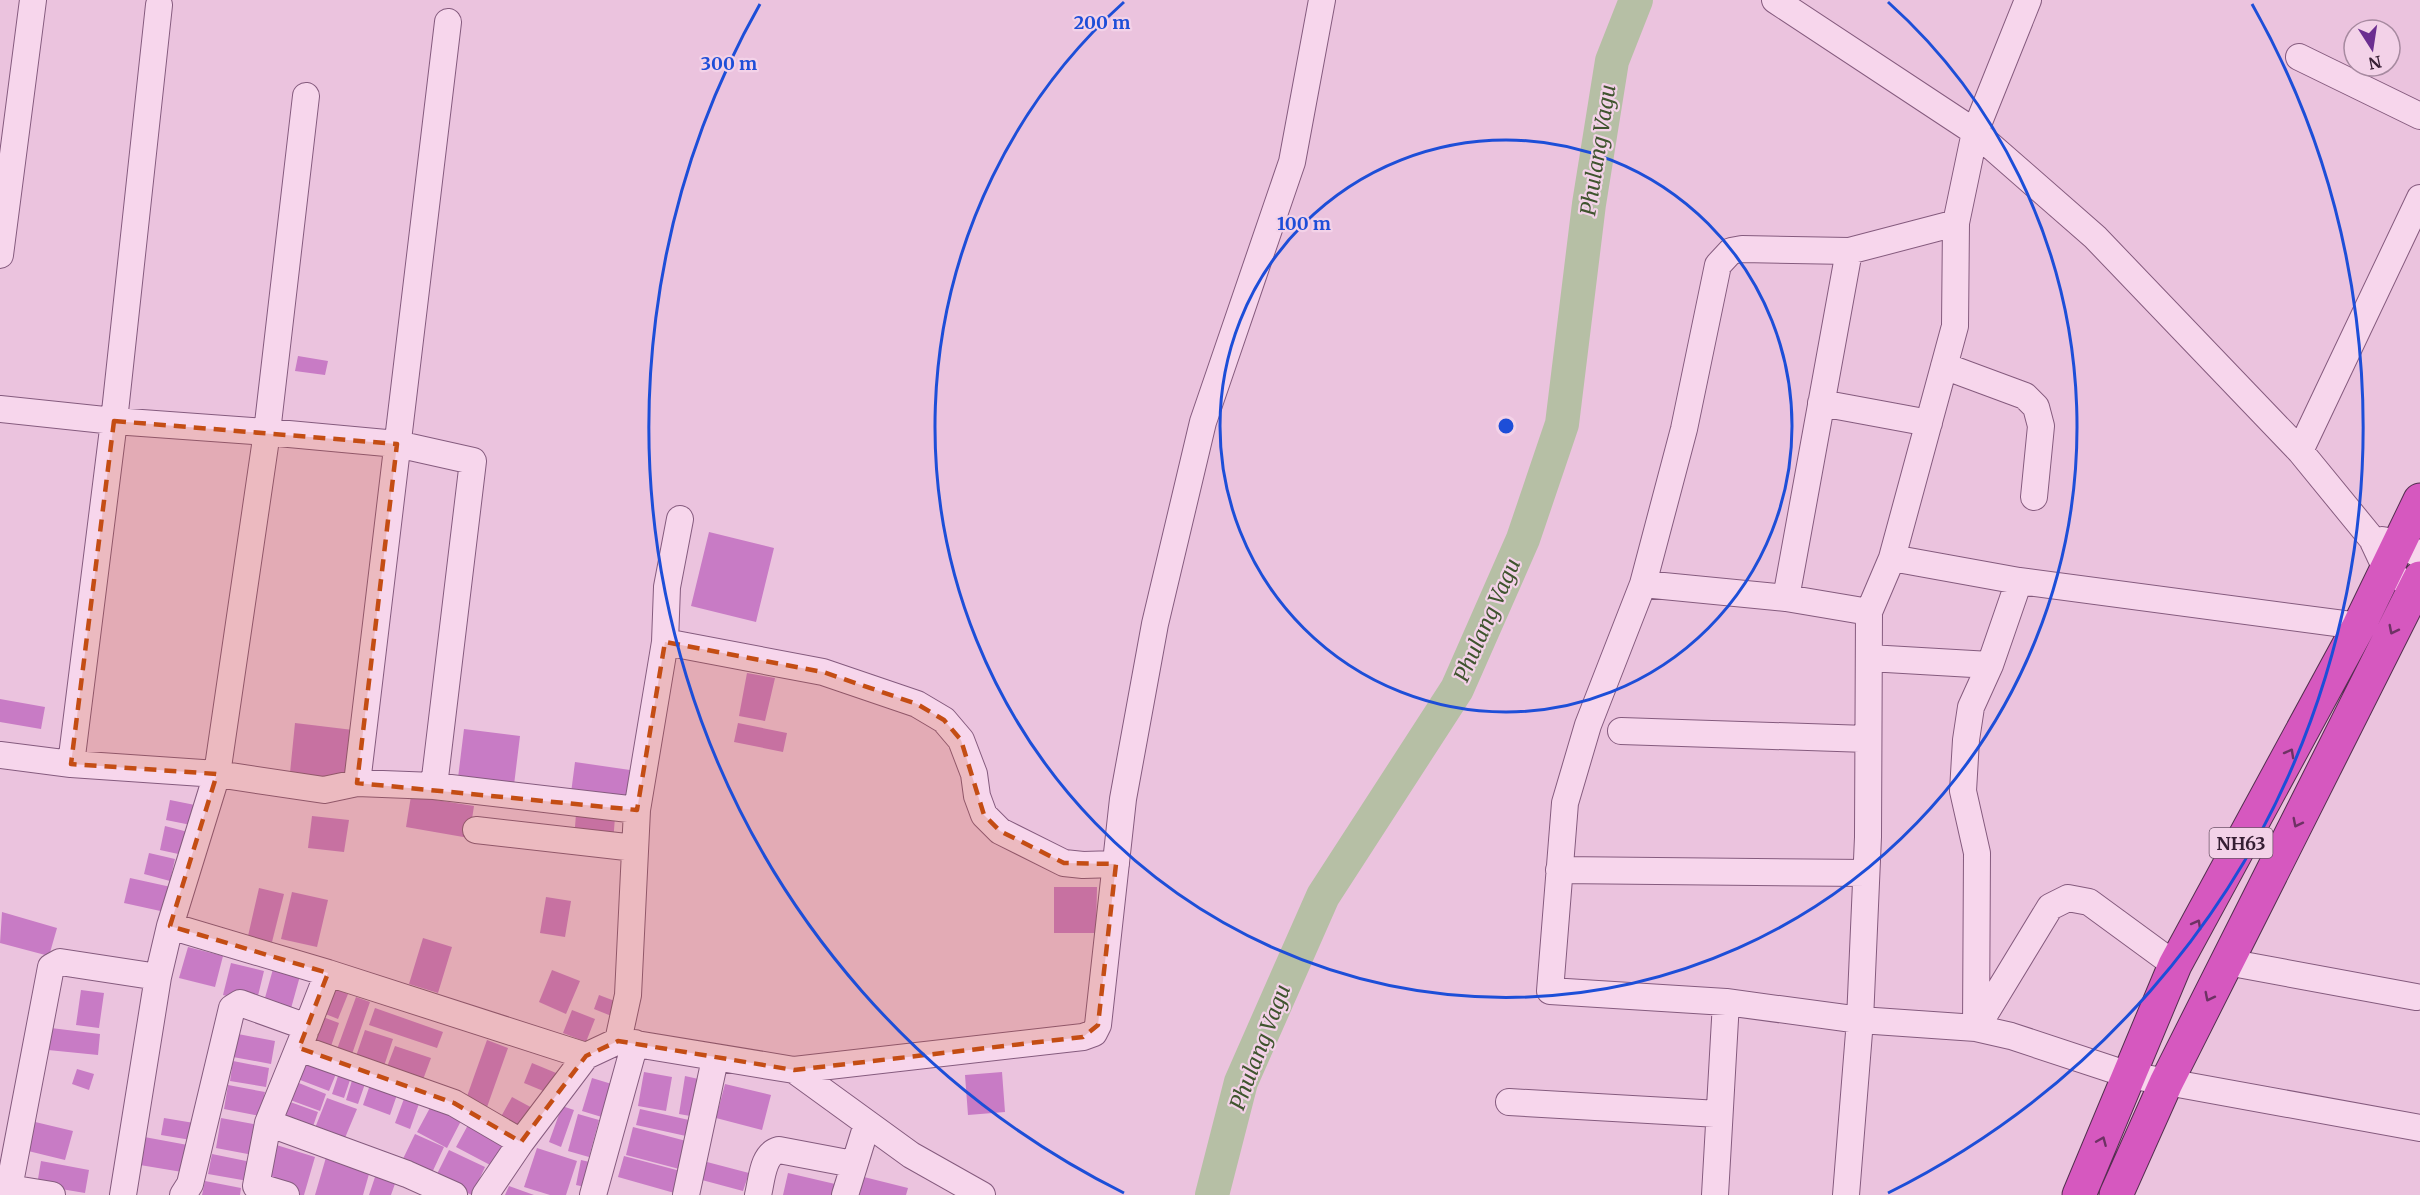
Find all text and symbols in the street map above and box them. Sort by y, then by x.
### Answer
text: 200 m [1074,11,1130,34]
north arrow [2342,18,2402,78]
text: 300 m [701,52,757,75]
text: N [2367,52,2383,74]
water label: Phulang Vagu [1574,83,1622,217]
text: 100 m [1277,212,1331,235]
centre of rings [1496,416,1516,436]
water label: Phulang Vagu [1448,554,1526,686]
one-way arrow [2389,624,2401,635]
one-way arrow [2283,749,2294,759]
one-way arrow [2292,817,2304,828]
road number: NH63 [2210,828,2272,858]
one-way arrow [2190,920,2201,930]
water label: Phulang Vagu [1224,980,1296,1114]
one-way arrow [2205,991,2216,1002]
one-way arrow [2095,1136,2107,1147]

